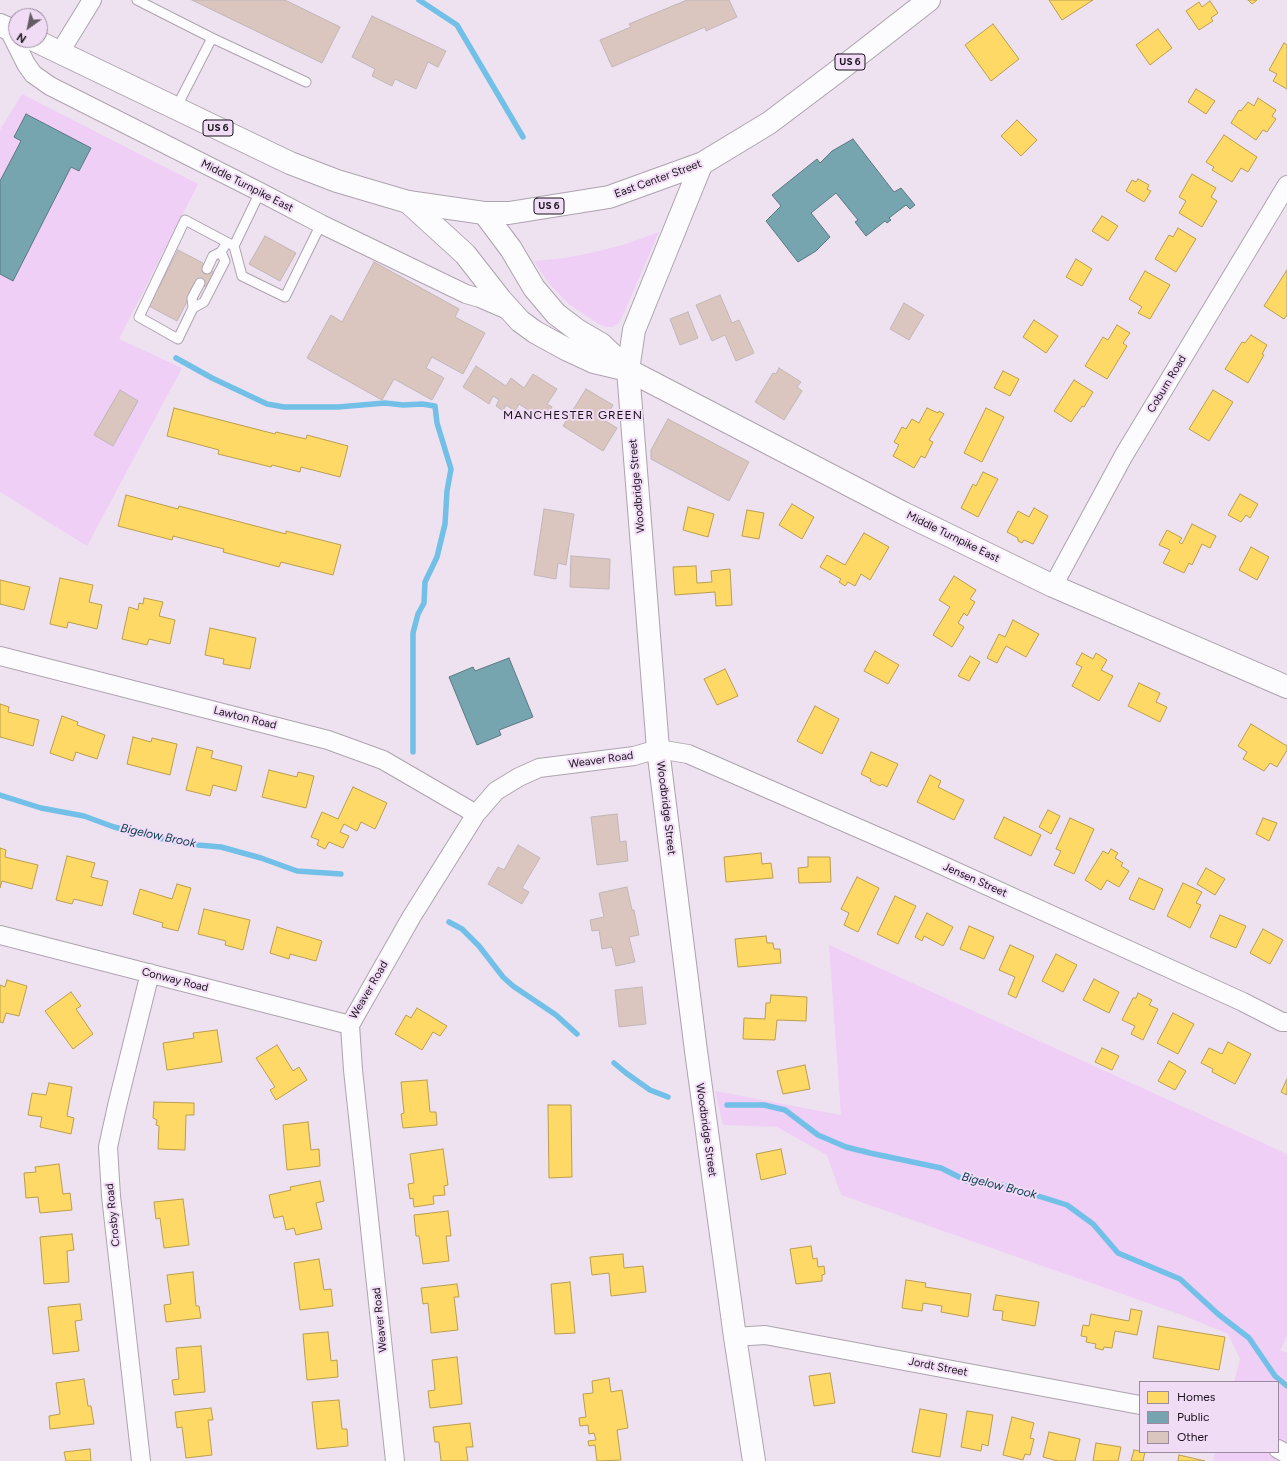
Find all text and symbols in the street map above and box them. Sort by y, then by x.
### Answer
north arrow [8,8,48,48]
text: N [15,30,29,45]
road number: US 6 [835,54,865,70]
road number: US 6 [203,120,233,136]
street label: Middle Turnpike East [199,157,295,215]
street label: East Center Street [613,157,703,201]
road number: US 6 [534,198,564,214]
street label: Coburn Road [1145,353,1189,415]
district label: MANCHESTER GREEN [503,408,643,422]
street label: Woodbridge Street [626,438,648,534]
street label: Middle Turnpike East [904,509,1002,565]
street label: Lawton Road [212,704,278,732]
street label: Weaver Road [568,749,634,771]
street label: Woodbridge Street [654,760,678,856]
water label: Bigelow Brook [119,821,197,851]
street label: Jensen Street [941,860,1009,900]
street label: Weaver Road [347,959,391,1021]
street label: Conway Road [140,965,210,995]
street label: Woodbridge Street [693,1082,719,1178]
water label: Bigelow Brook [960,1170,1038,1202]
street label: Crosby Road [103,1183,123,1247]
street label: Weaver Road [370,1287,390,1353]
street label: Jordt Street [907,1355,969,1379]
legend [1139,1381,1279,1453]
text: Homes [1177,1390,1215,1404]
text: Public [1177,1410,1210,1424]
text: Other [1177,1430,1208,1444]

